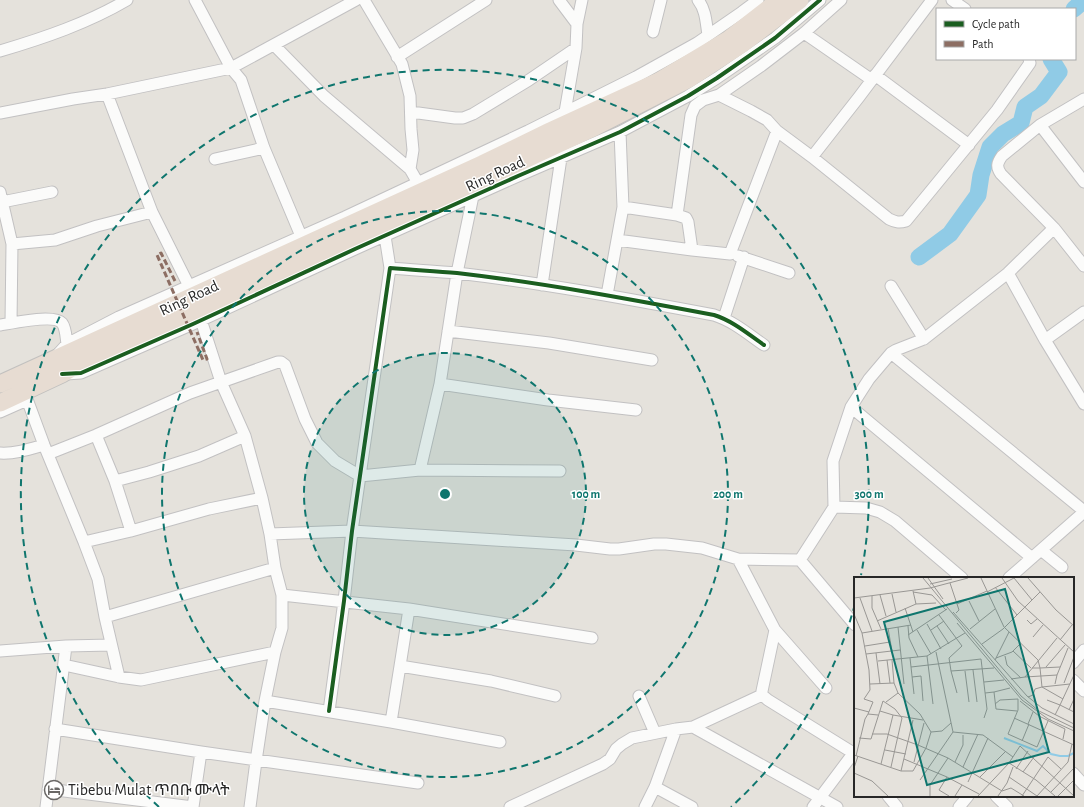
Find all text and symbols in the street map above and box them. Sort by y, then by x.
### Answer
legend [936,8,1076,60]
text: Cycle path [972,18,1020,31]
text: Path [972,38,994,50]
street label: Ring Road [463,153,527,195]
street label: Ring Road [157,277,221,319]
centre of rings [438,487,452,501]
text: 100 m [572,488,600,500]
text: 200 m [713,488,743,500]
text: 300 m [854,488,884,500]
inset map [854,577,1074,797]
hotel icon: Tibebu Mulat ጥበቡ ሙላት [43,779,65,801]
place label: Tibebu Mulat ጥበቡ ሙላት [68,782,230,798]

